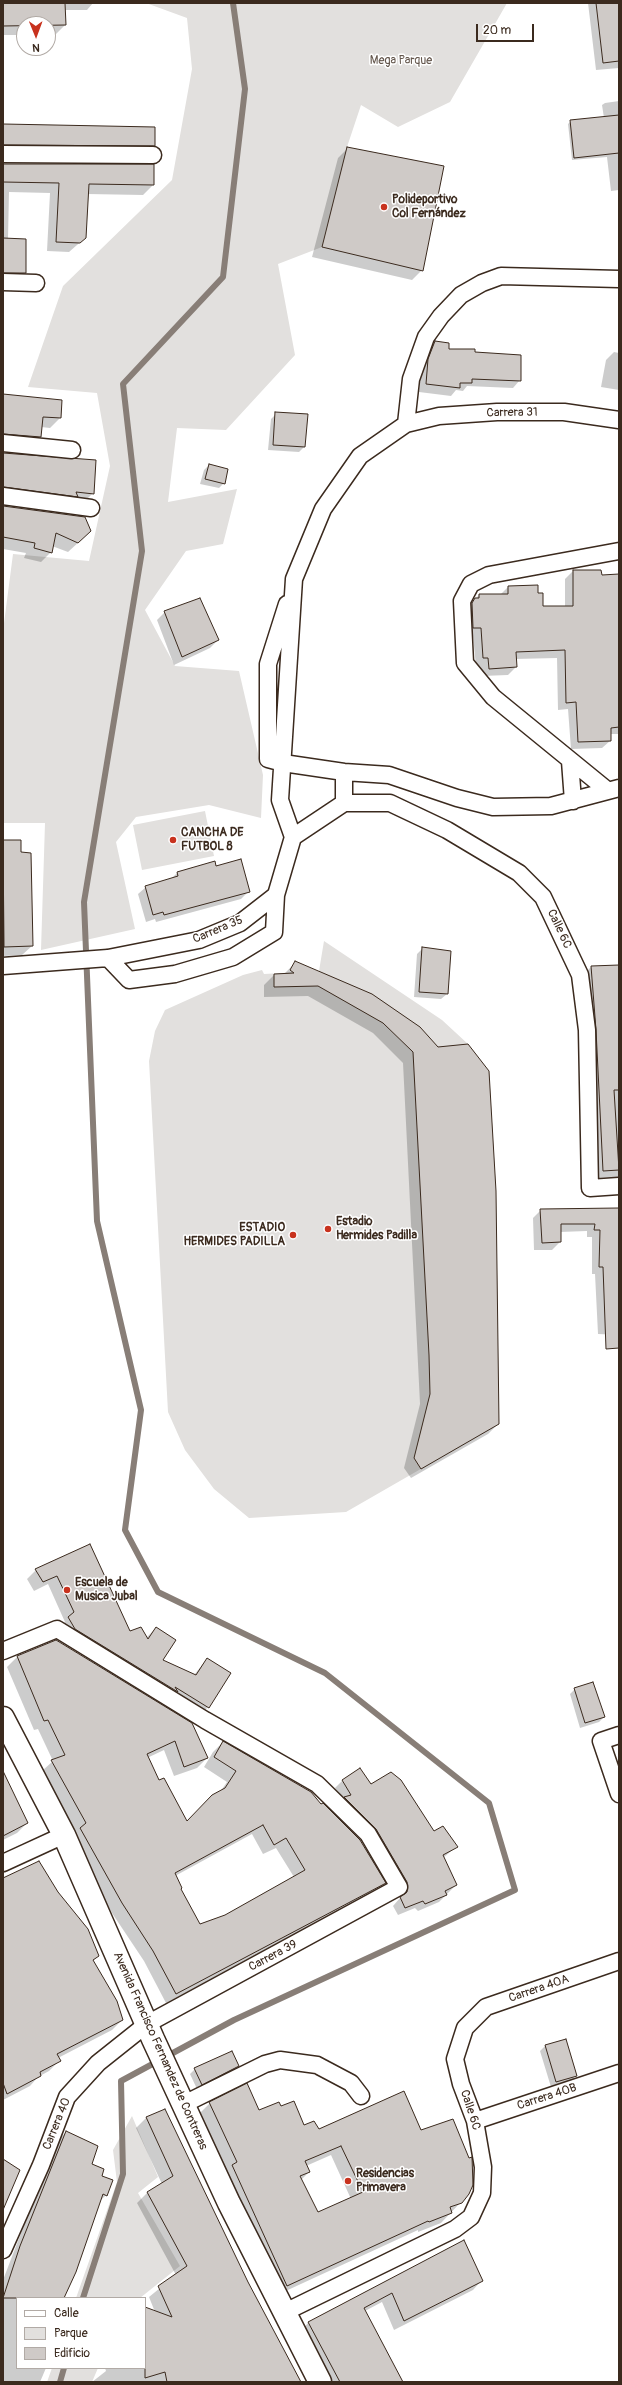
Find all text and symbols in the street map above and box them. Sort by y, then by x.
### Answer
north arrow [16,16,56,56]
scale bar [478,16,536,42]
text: 20 m [483,23,511,38]
text: N [32,41,40,54]
park label: Mega Parque [370,54,432,68]
place label: Polideportivo Col Fernández [392,193,466,221]
marker: Polideportivo Col Fernández [379,202,389,212]
street label: Carrera 31 [486,405,538,421]
place label: CANCHA DE FUTBOL 8 [181,826,243,854]
marker: CANCHA DE FUTBOL 8 [168,835,178,845]
street label: Calle 6C [544,907,574,951]
street label: Carrera 35 [191,913,245,947]
place label: Estadio Hermides Padilla [336,1215,417,1243]
place label: ESTADIO HERMIDES PADILLA [184,1221,285,1249]
marker: Estadio Hermides Padilla [323,1224,333,1234]
marker: ESTADIO HERMIDES PADILLA [288,1230,298,1240]
place label: Escuela de Musica Jubal [75,1576,138,1604]
marker: Escuela de Musica Jubal [62,1585,72,1595]
street label: Carrera 39 [246,1937,300,1975]
street label: Avenida Francisco Fernandez de Contreras [110,1950,210,2152]
street label: Carrera 40A [507,1972,571,2006]
street label: Carrera 40B [515,2081,579,2113]
street label: Calle 6C [457,2088,483,2132]
street label: Carrera 40 [40,2096,74,2152]
place label: Residencias Primavera [356,2167,414,2195]
marker: Residencias Primavera [343,2176,353,2186]
legend [16,2297,146,2369]
text: Calle [54,2306,79,2321]
text: Parque [54,2326,88,2341]
text: Edificio [54,2346,90,2361]

